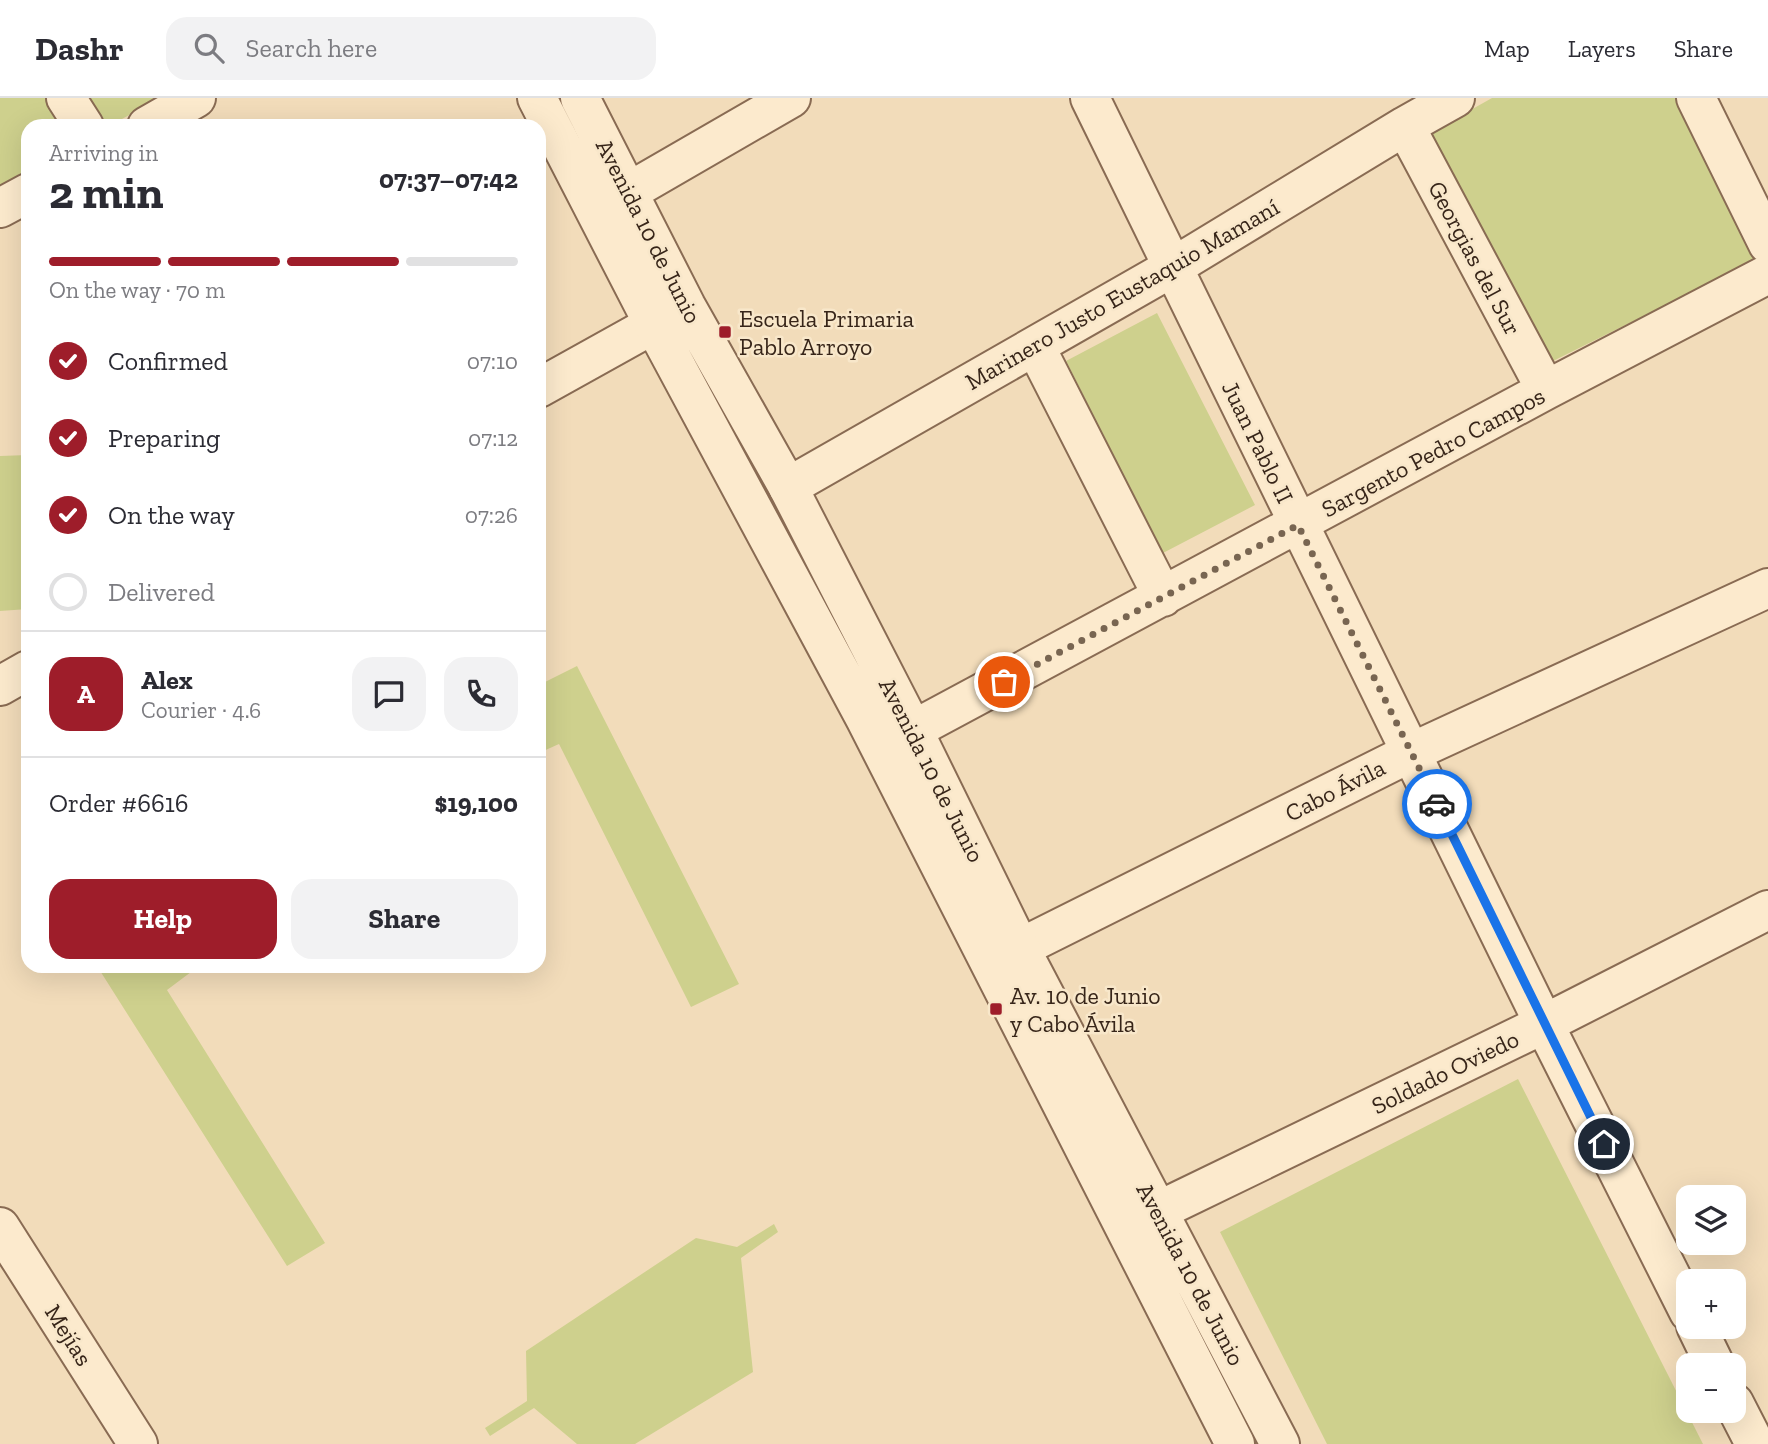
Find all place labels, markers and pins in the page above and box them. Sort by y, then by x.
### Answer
place label: Escuela Primaria Pablo Arroyo [739,304,915,361]
marker: Escuela Primaria Pablo Arroyo [717,324,733,340]
pin [974,652,1034,712]
place label: Av. 10 de Junio y Cabo Ávila [1010,981,1161,1038]
marker: Av. 10 de Junio y Cabo Ávila [988,1001,1004,1017]
pin [1574,1114,1634,1174]

